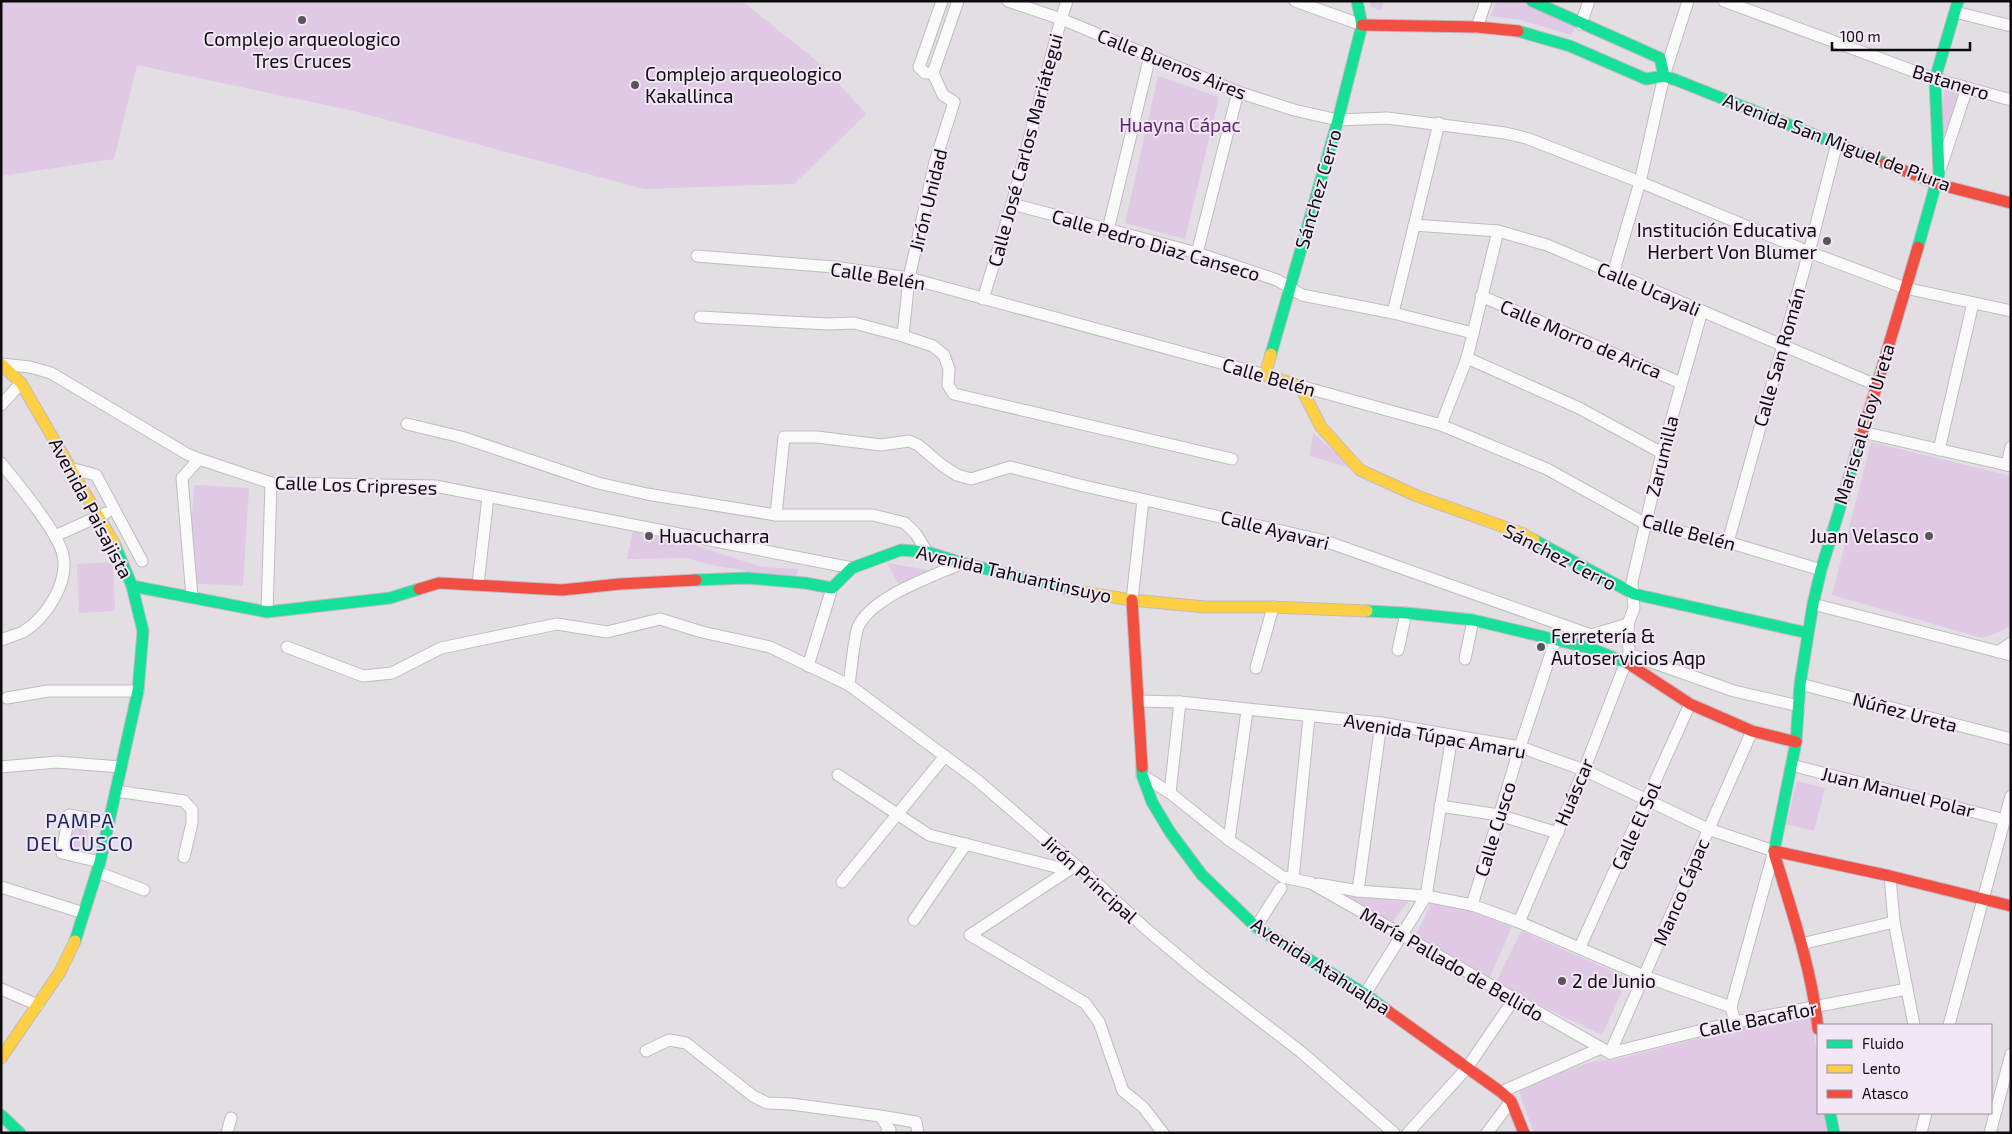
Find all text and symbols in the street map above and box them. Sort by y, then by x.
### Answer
marker: Complejo arqueologico Tres Cruces [296,14,308,26]
scale bar [1832,20,1970,52]
street label: Calle Buenos Aires [1094,23,1250,104]
place label: Complejo arqueologico Tres Cruces [203,27,401,72]
text: 100 m [1840,27,1881,45]
street label: Calle José Carlos Mariátegui [982,31,1067,269]
street label: Batanero [1910,59,1992,104]
place label: Complejo arqueologico Kakallinca [645,62,842,107]
marker: Complejo arqueologico Kakallinca [629,79,641,91]
street label: Avenida San Miguel de Piura [1720,87,1954,196]
park label: Huayna Cápac [1119,113,1241,136]
street label: Sánchez Cerro [1289,126,1346,251]
street label: Jirón Unidad [904,146,951,254]
street label: Calle Pedro Diaz Canseco [1049,204,1263,285]
place label: Institución Educativa Herbert Von Blumer [1637,218,1817,263]
marker: Institución Educativa Herbert Von Blumer [1821,235,1833,247]
street label: Calle Ucayali [1594,256,1704,321]
street label: Calle Belén [829,257,927,294]
street label: Calle San Román [1748,285,1809,429]
street label: Calle Morro de Arica [1497,294,1665,383]
street label: Mariscal Eloy Ureta [1828,341,1899,507]
street label: Calle Belén [1220,352,1318,401]
street label: Zarumilla [1640,413,1683,499]
street label: Avenida Paisajista [45,433,138,582]
street label: Calle Los Cripreses [274,470,438,499]
street label: Calle Ayavari [1218,505,1332,554]
street label: Calle Belén [1640,508,1738,555]
street label: Sánchez Cerro [1500,518,1620,595]
place label: Huacucharra [659,524,770,547]
place label: Juan Velasco [1810,524,1919,547]
marker: Huacucharra [643,530,655,542]
marker: Juan Velasco [1923,530,1935,542]
street label: Avenida Tahuantinsuyo [914,540,1114,607]
place label: Ferretería & Autoservicios Aqp [1551,624,1706,669]
marker: Ferretería & Autoservicios Aqp [1535,641,1547,653]
street label: Núñez Ureta [1850,687,1960,737]
street label: Avenida Túpac Amaru [1342,708,1528,763]
street label: Huáscar [1549,754,1598,829]
street label: Juan Manuel Polar [1819,761,1978,822]
street label: Calle El Sol [1606,778,1665,873]
street label: Calle Cusco [1469,779,1520,879]
district label: PAMPA DEL CUSCO [26,808,134,855]
street label: Jirón Principal [1038,830,1143,928]
street label: Manco Cápac [1648,835,1713,949]
street label: María Pallado de Bellido [1356,902,1548,1026]
street label: Avenida Atahualpa [1247,912,1395,1019]
place label: 2 de Junio [1572,969,1656,992]
marker: 2 de Junio [1556,975,1568,987]
street label: Calle Bacaflor [1697,996,1819,1041]
legend [1817,1024,1992,1114]
text: Fluido [1862,1034,1904,1052]
text: Lento [1862,1059,1901,1077]
text: Atasco [1862,1084,1908,1102]

